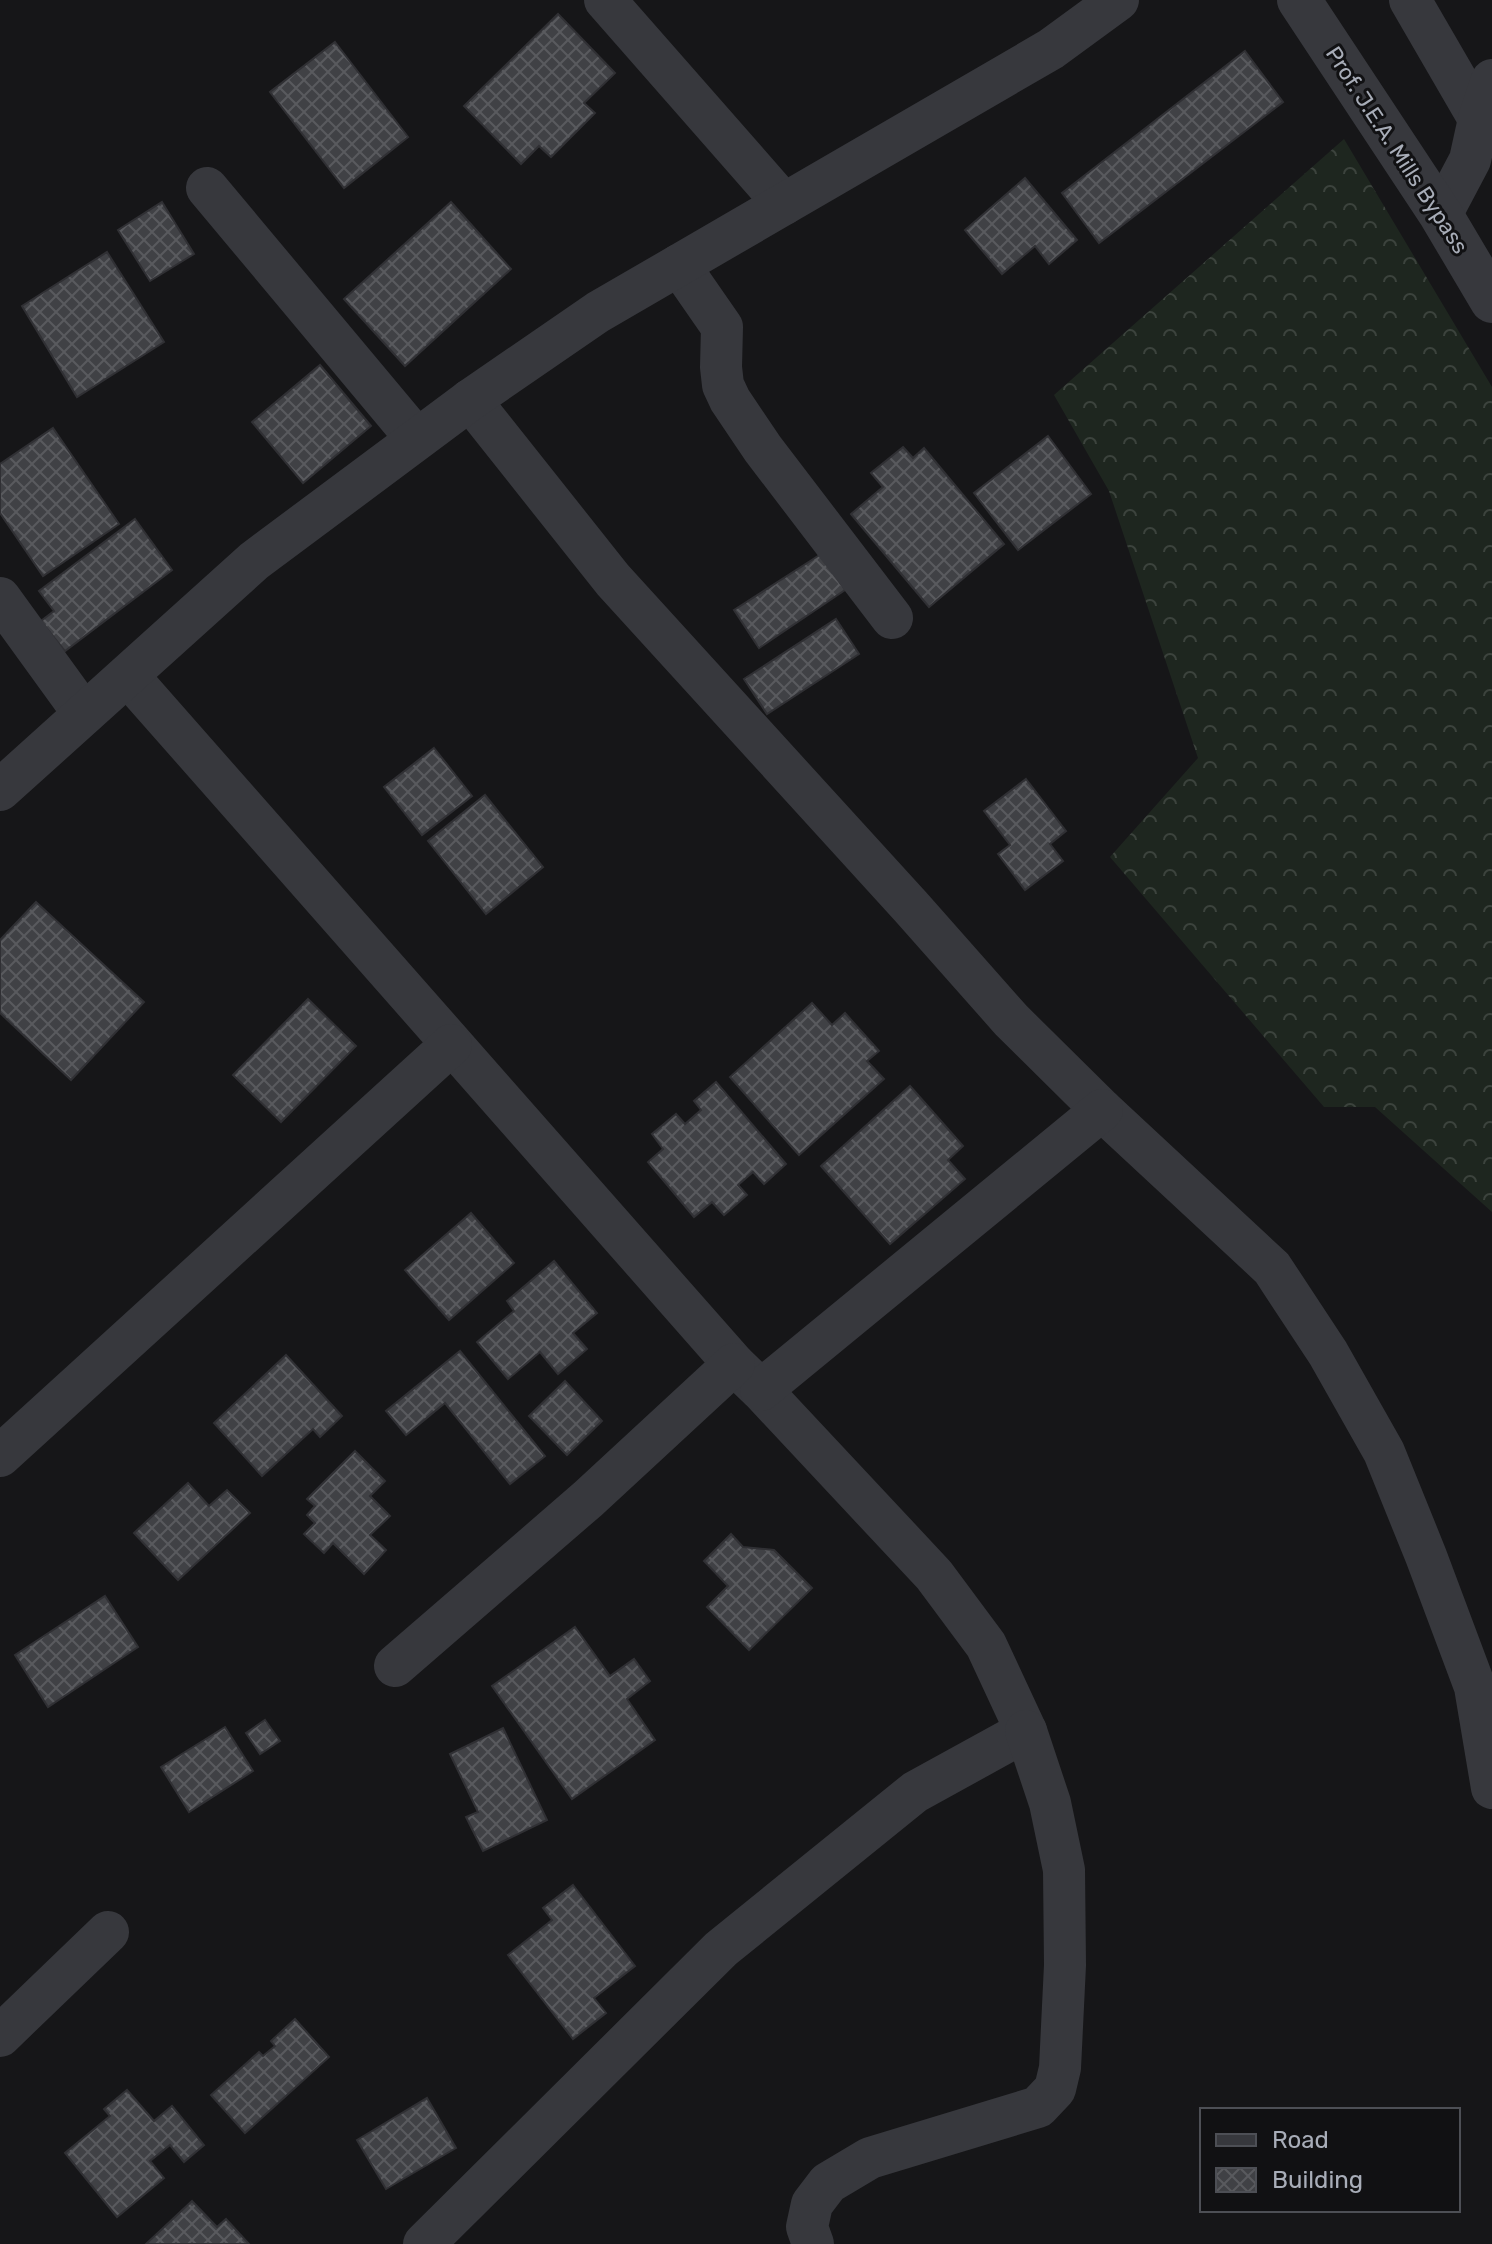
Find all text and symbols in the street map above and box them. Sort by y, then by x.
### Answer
street label: Prof. J.E.A. Mills Bypass [1320,41,1474,259]
legend [1200,2108,1460,2212]
text: Road [1272,2126,1329,2154]
text: Building [1272,2166,1363,2194]

